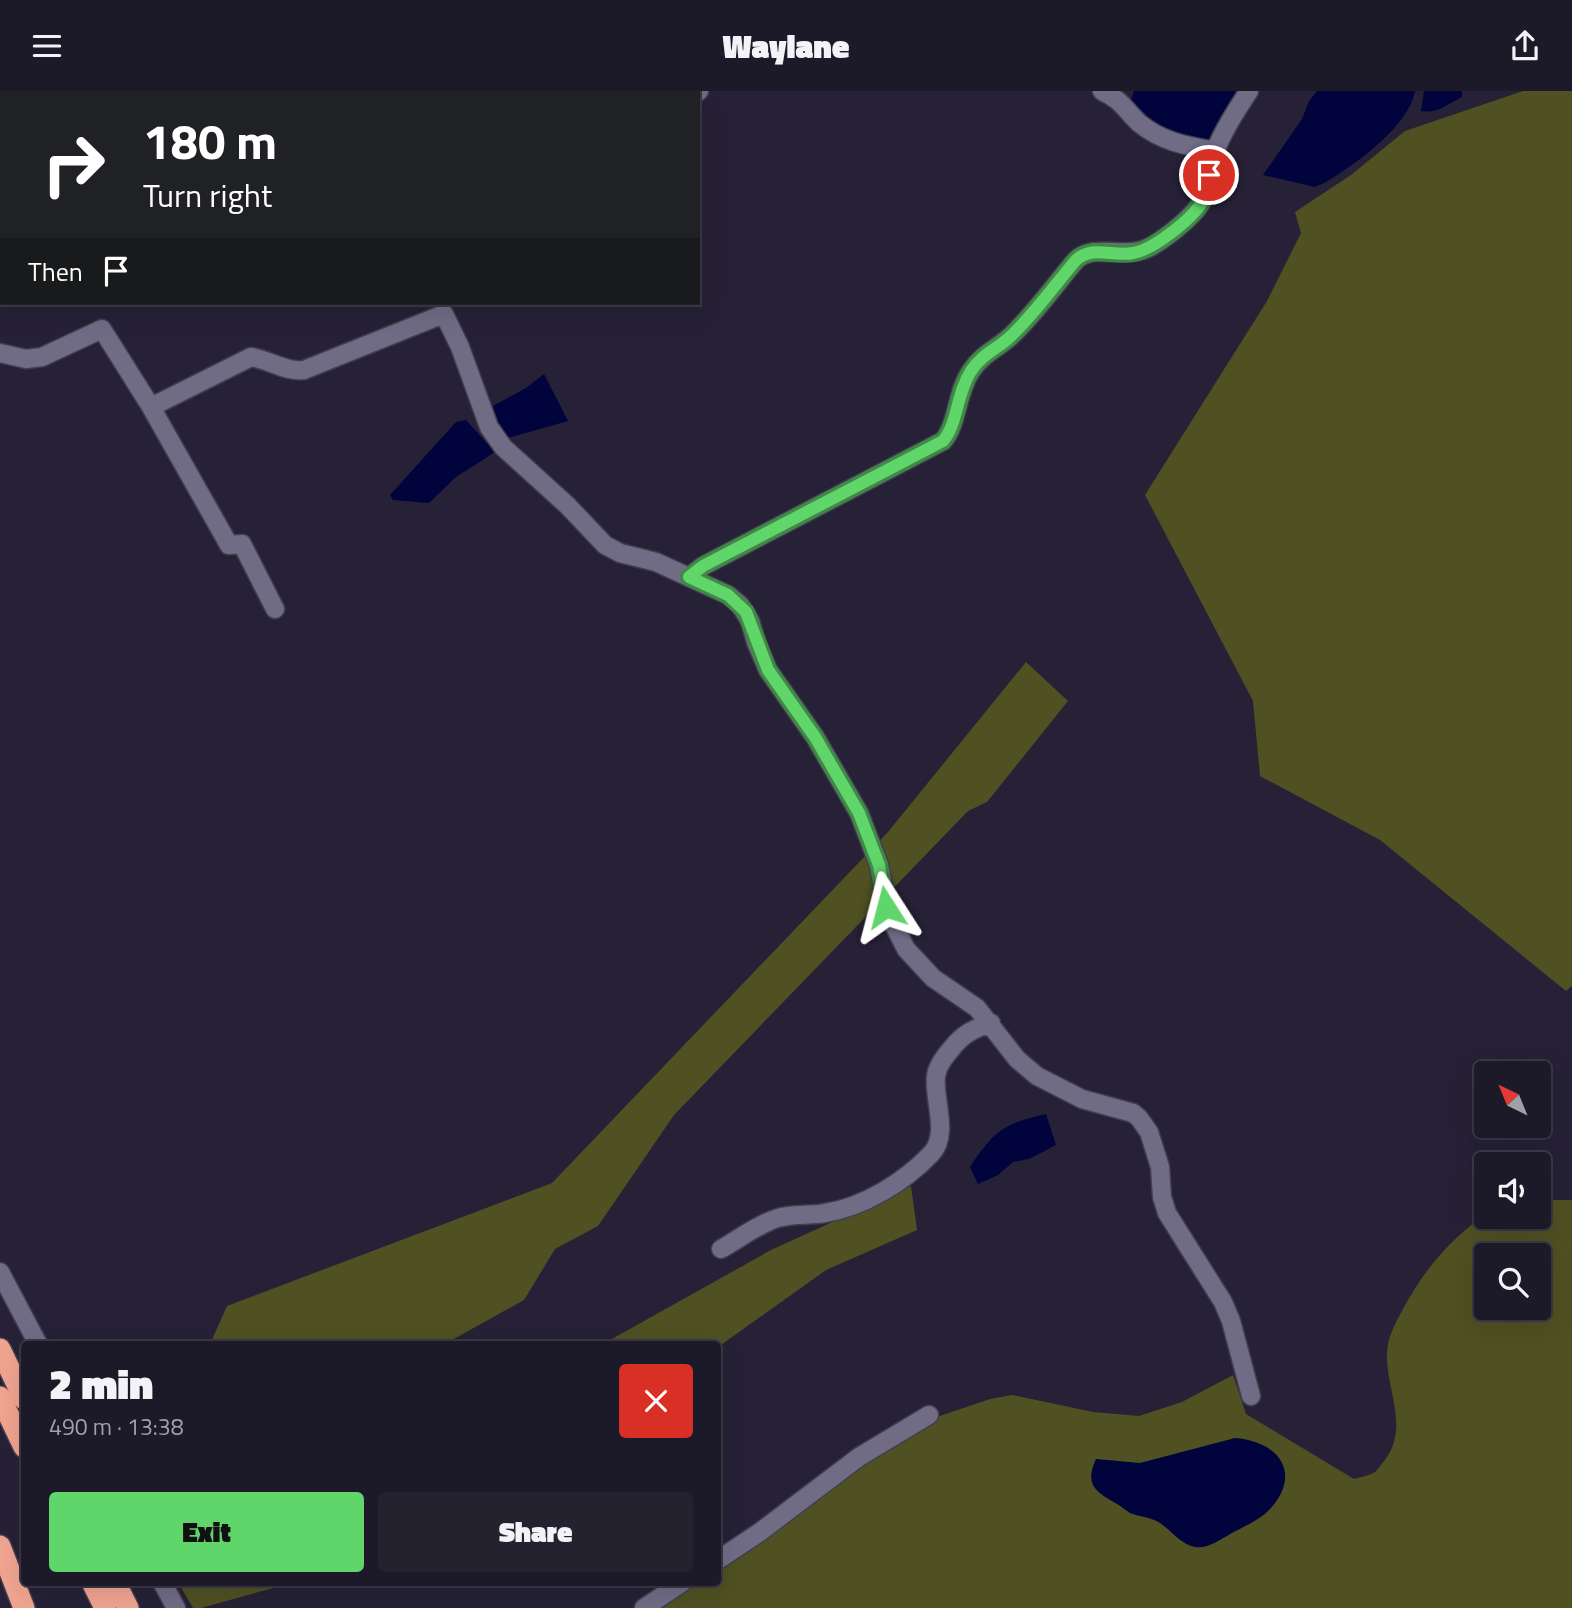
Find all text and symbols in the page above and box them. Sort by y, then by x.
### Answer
text: Waylane [723,22,849,70]
icon: menu [28,27,66,65]
icon: share [1506,27,1544,65]
text: 180 m [143,103,277,178]
icon: right [28,119,119,210]
pin [1179,145,1239,205]
icon: arrive [1190,156,1228,194]
text: Turn right [143,171,272,219]
text: Then [28,252,83,291]
icon: arrive [97,252,135,290]
position arrow [849,870,923,944]
north arrow [1474,1061,1550,1137]
map controls [1474,1061,1551,1320]
button: sound [1474,1152,1551,1229]
button: search [1474,1243,1551,1320]
text: 2 min [49,1351,153,1415]
button: close [619,1364,693,1438]
text: 490 m · 13:38 [49,1409,184,1444]
button: Exit [49,1492,364,1572]
button: Share [378,1492,693,1572]

